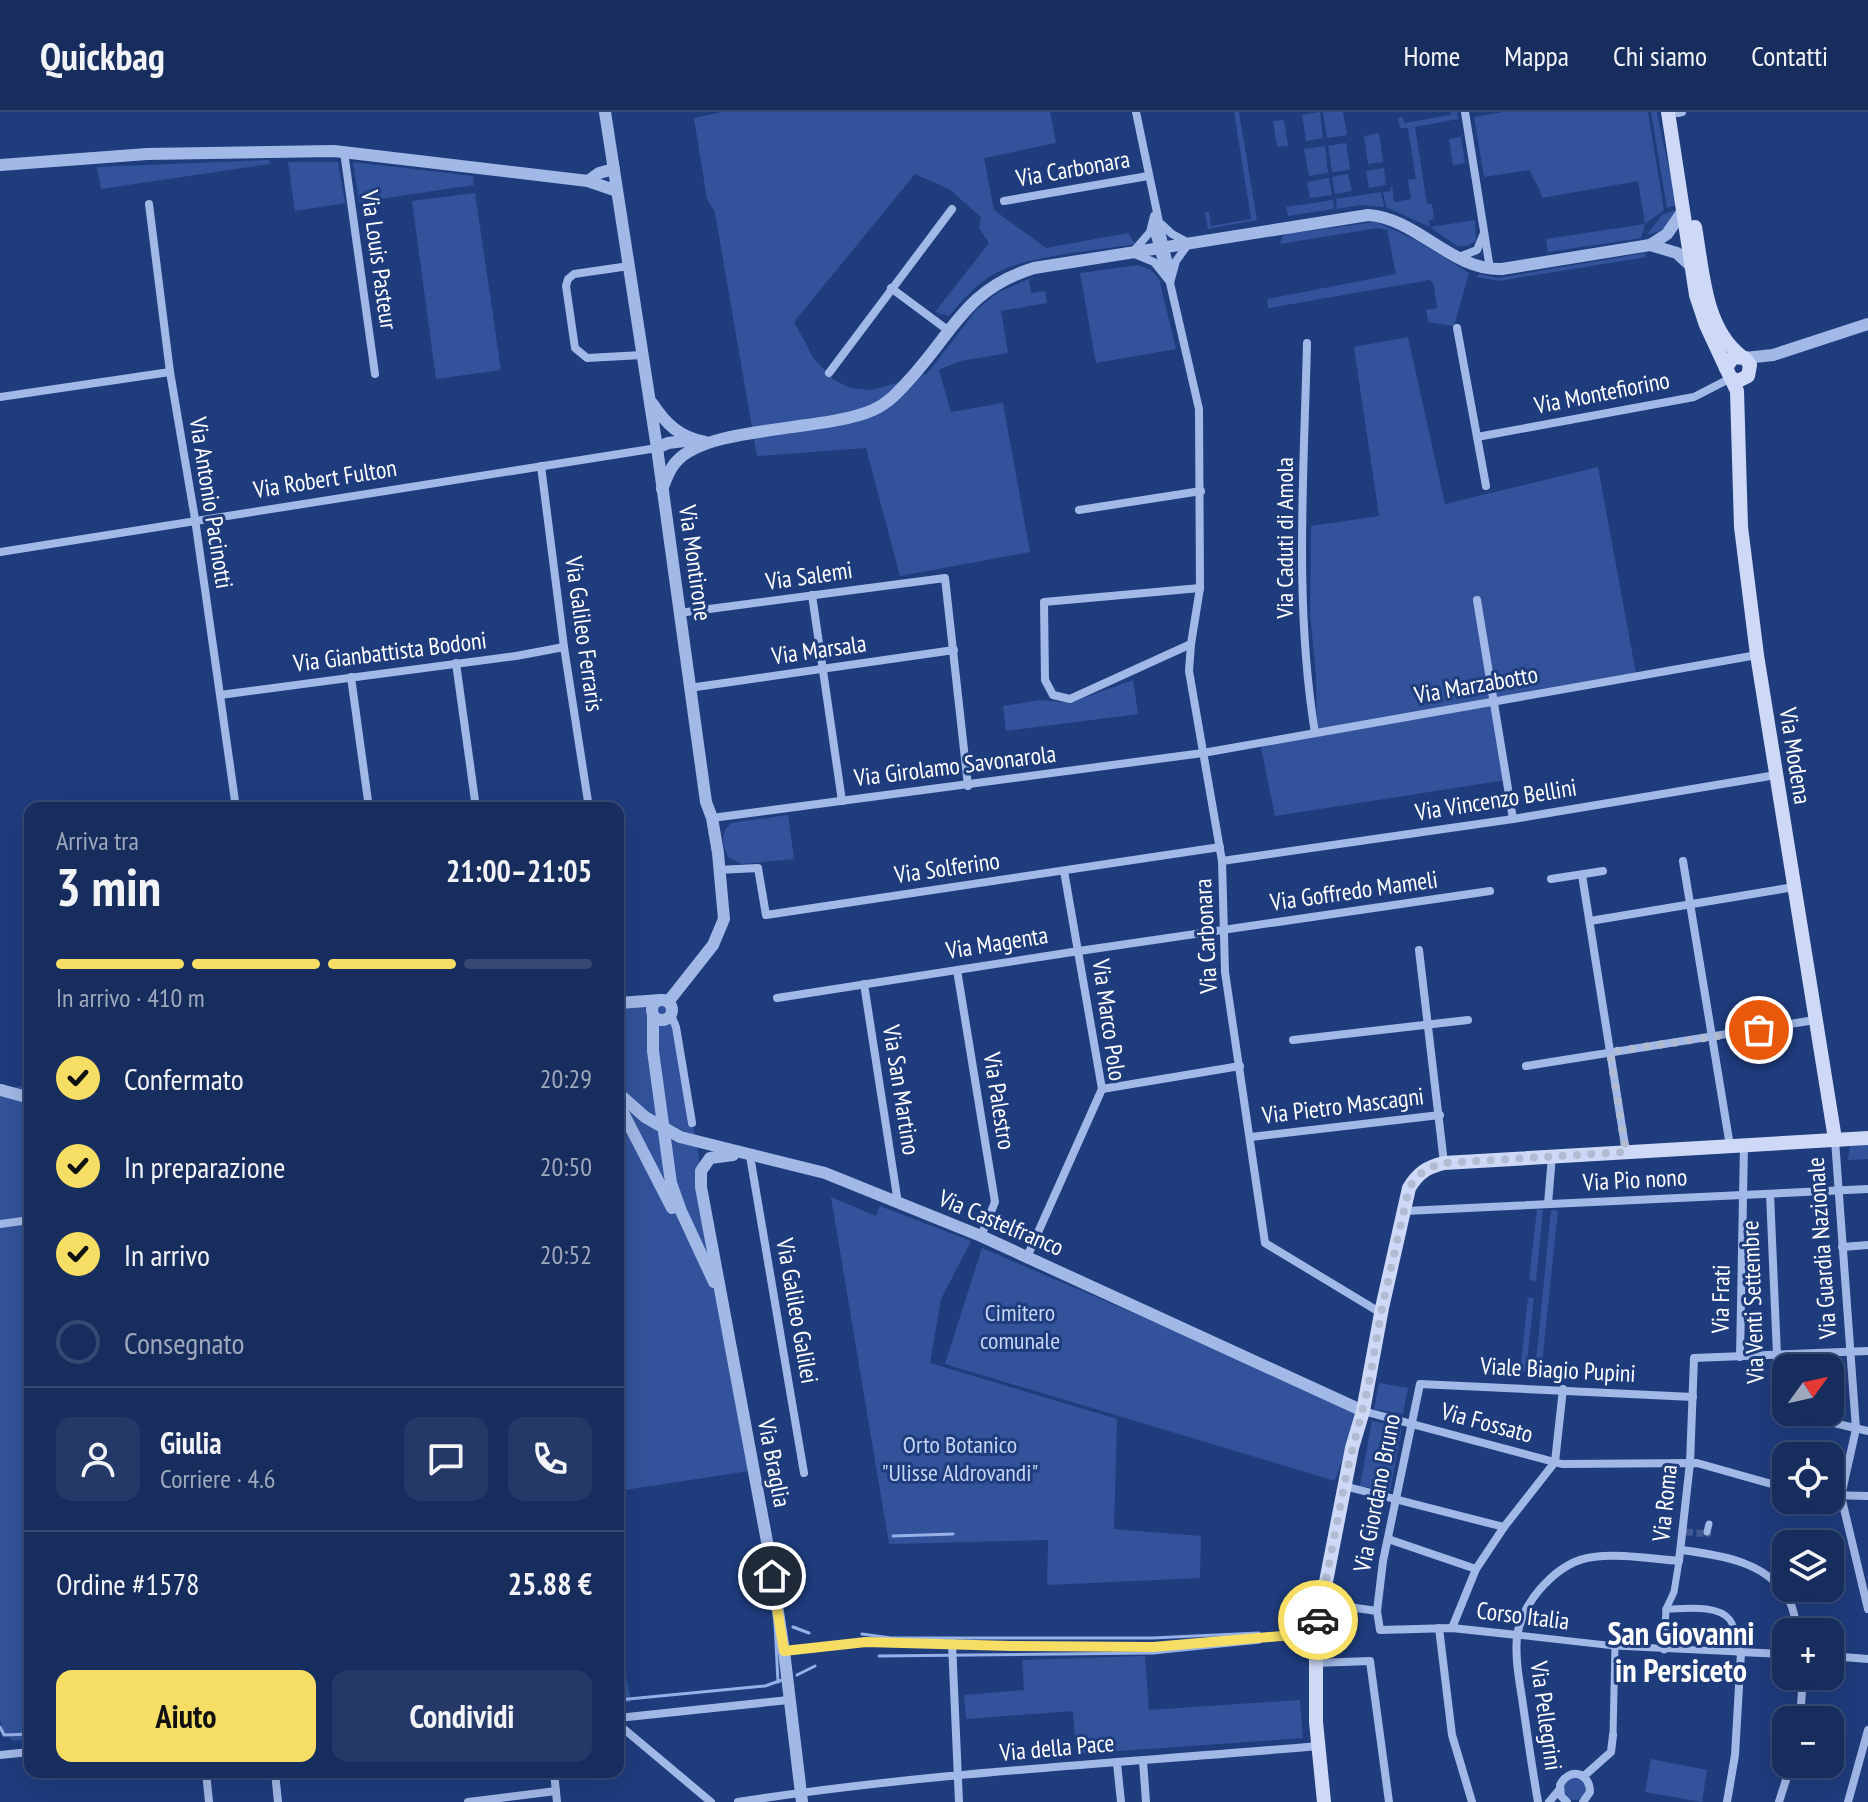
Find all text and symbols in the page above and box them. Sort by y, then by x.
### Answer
text: Quickbag [40,31,165,80]
text: Home [1403,37,1460,74]
text: Mappa [1504,37,1569,74]
text: Chi siamo [1613,37,1707,74]
text: Contatti [1751,37,1828,74]
street label: Via Carbonara [1013,143,1132,194]
street label: Via Louis Pasteur [354,187,405,332]
street label: Via Montefiorino [1531,364,1672,421]
street label: Via Antonio Pacinotti [182,414,240,591]
street label: Via Robert Fulton [250,452,399,505]
street label: Via Caduti di Amola [1269,457,1300,620]
street label: Via Montirone [672,502,719,623]
street label: Via Galileo Ferraris [558,553,611,714]
street label: Via Salemi [763,554,854,597]
street label: Via Gianbattista Bodoni [291,624,488,679]
street label: Via Marsala [769,628,868,672]
street label: Via Marzabotto [1411,658,1540,711]
street label: Via Modena [1772,705,1818,806]
street label: Via Girolamo Savonarola [851,738,1058,793]
street label: Via Vincenzo Bellini [1412,771,1579,828]
text: Arriva tra [56,824,139,857]
street label: Via Solferino [891,845,1001,890]
text: 21:00–21:05 [446,851,592,890]
text: 3 min [56,853,161,920]
street label: Via Goffredo Mameli [1267,863,1440,918]
street label: Via Carbonara [1187,878,1224,995]
street label: Via Magenta [943,919,1050,966]
street label: Via Marco Polo [1085,956,1133,1083]
text: In arrivo · 410 m [56,981,205,1014]
pin [1725,996,1793,1064]
icon: bag [1737,1008,1781,1052]
street label: Via San Martino [876,1022,927,1157]
street label: Via Palestro [976,1049,1022,1152]
icon: check [56,1056,100,1100]
text: Confermato [124,1059,244,1098]
text: 20:29 [540,1062,592,1095]
street label: Via Pietro Mascagni [1259,1080,1426,1131]
icon: check [56,1144,100,1188]
text: In preparazione [124,1147,285,1186]
text: 20:50 [540,1150,592,1183]
street label: Via Guardia Nazionale [1800,1156,1843,1341]
street label: Via Pio nono [1581,1161,1688,1198]
street label: Via Castelfranco [933,1182,1068,1263]
street label: Via Venti Settembre [1734,1220,1771,1385]
icon: check [56,1232,100,1276]
text: In arrivo [124,1235,210,1274]
street label: Via Galileo Galilei [769,1235,826,1386]
text: 20:52 [540,1238,592,1271]
street label: Via Frati [1704,1264,1737,1335]
park label: Cimitero comunale [980,1297,1060,1356]
text: Consegnato [124,1323,244,1362]
street label: Viale Biagio Pupini [1479,1350,1637,1389]
north arrow [1772,1354,1844,1426]
map controls [1772,1354,1844,1778]
street label: Via Fossato [1437,1395,1536,1450]
street label: Via Giordano Bruno [1346,1411,1407,1575]
street label: Via Braglia [751,1415,798,1510]
button: person [56,1417,140,1501]
button: chat [404,1417,488,1501]
button: phone [508,1417,592,1501]
text: Giulia [160,1423,222,1462]
park label: Orto Botanico "Ulisse Aldrovandi" [882,1429,1038,1488]
button: locate [1772,1442,1844,1514]
text: Corriere · 4.6 [160,1462,276,1495]
street label: Via Roma [1645,1463,1684,1544]
button: layers [1772,1530,1844,1602]
pin [738,1542,806,1610]
icon: home [750,1554,794,1598]
text: Ordine #1578 [56,1564,200,1603]
text: 25.88 € [508,1564,592,1603]
courier [1278,1580,1358,1660]
street label: Corso Italia [1475,1594,1571,1637]
icon: car [1296,1598,1340,1642]
district label: San Giovanni in Persiceto [1608,1612,1754,1691]
button: + [1772,1618,1844,1690]
street label: Via Pellegrini [1523,1658,1569,1772]
button: Aiuto [56,1670,316,1762]
button: Condividi [332,1670,592,1762]
button: − [1772,1706,1844,1778]
street label: Via della Pace [997,1727,1116,1768]

